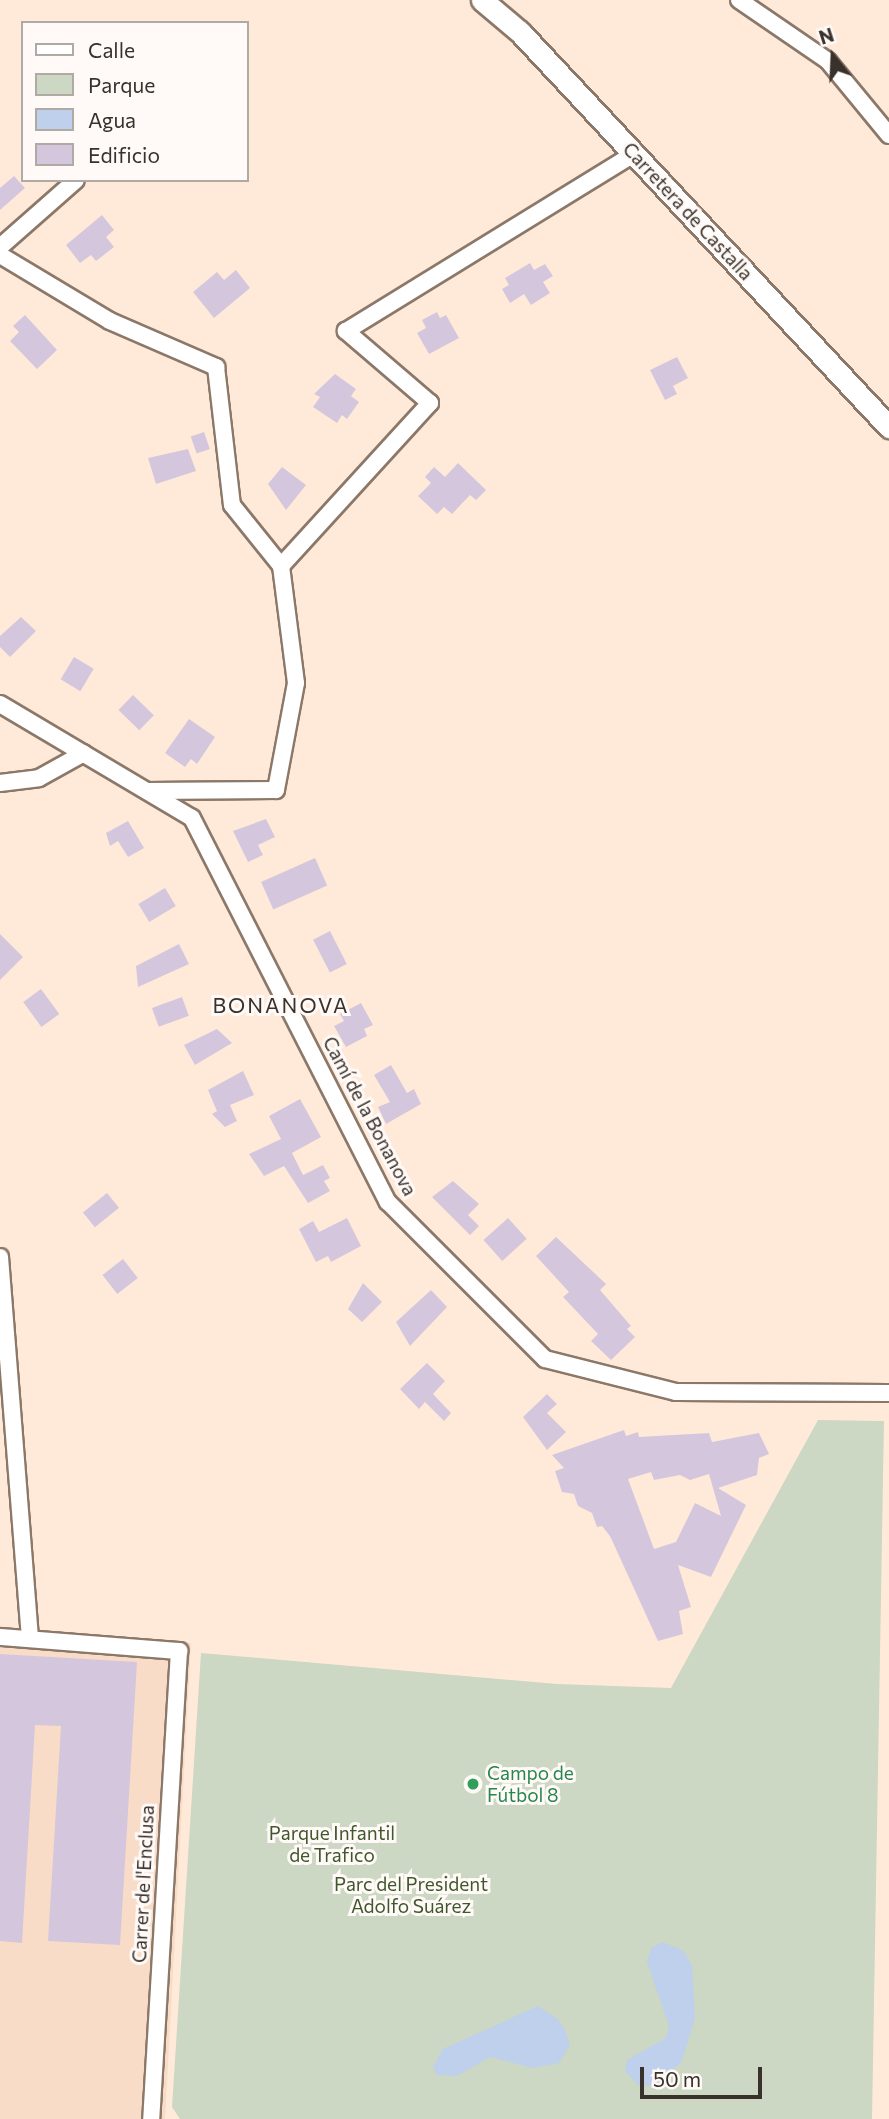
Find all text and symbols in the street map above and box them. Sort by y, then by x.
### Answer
legend [21,21,248,182]
north arrow [798,21,868,91]
text: N [816,22,837,49]
text: Calle [88,37,135,62]
text: Parque [88,72,155,97]
text: Agua [88,107,136,132]
street label: Carretera de Castalla [618,137,758,285]
text: Edificio [88,142,160,167]
district label: BONANOVA [214,992,348,1018]
street label: Camí de la Bonanova [318,1033,422,1199]
place label: Campo de Fútbol 8 [487,1762,574,1806]
marker: Campo de Fútbol 8 [465,1776,481,1792]
street label: Carrer de l'Enclusa [127,1805,159,1963]
park label: Parque Infantil de Trafico [269,1822,395,1866]
park label: Parc del President Adolfo Suárez [334,1873,488,1917]
scale bar [644,2052,766,2096]
text: 50 m [653,2066,701,2091]

